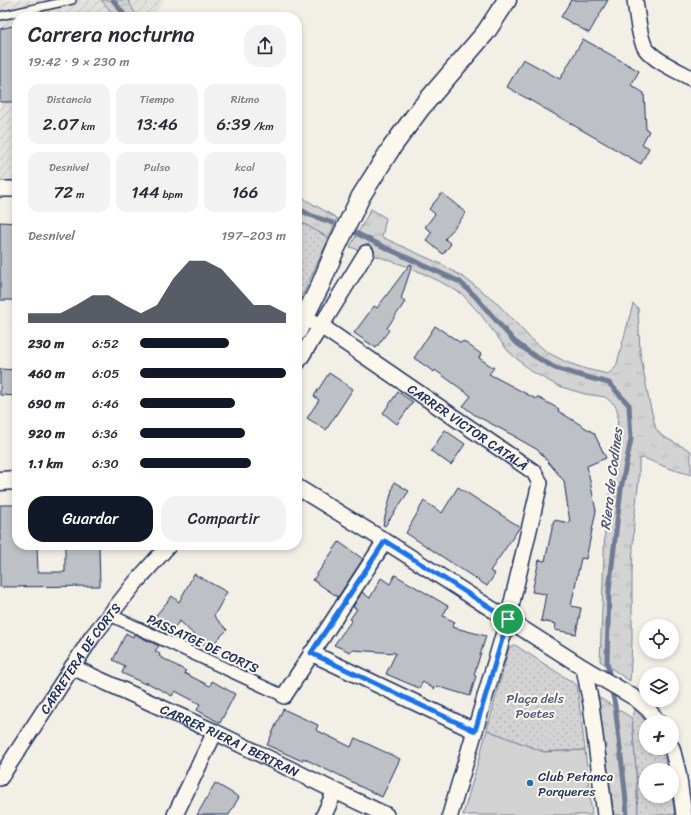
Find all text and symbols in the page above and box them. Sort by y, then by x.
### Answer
text: Carrera nocturna [28,15,195,54]
button: share [244,25,286,67]
text: 19:42 · 9 × 230 m [28,50,130,73]
text: Distancia [46,90,92,109]
text: Tiempo [140,90,174,109]
text: Ritmo [231,90,259,109]
text: 2.07 [43,109,78,139]
text: 13:46 [136,109,178,139]
text: 6:39 [216,109,251,139]
text: km [78,117,95,136]
text: /km [251,117,274,136]
text: Desnivel [49,158,89,177]
text: Pulso [144,158,170,177]
text: kcal [235,158,255,177]
text: 72 [54,177,73,207]
text: 144 [131,177,160,207]
text: 166 [232,177,258,207]
text: m [73,185,84,204]
text: bpm [160,185,183,204]
text: Desnivel [28,224,75,247]
text: 197–203 m [221,224,286,247]
text: 230 m [28,332,64,355]
text: 6:52 [92,332,119,355]
text: 460 m [28,362,65,385]
text: 6:05 [92,362,119,385]
street label: CARRER VICTOR CATALÀ [403,377,533,477]
text: 690 m [28,392,65,415]
text: 6:46 [92,392,119,415]
text: 920 m [28,422,65,445]
text: 6:36 [92,422,118,445]
water label: Riera de Codines [593,425,630,531]
text: 1.1 km [28,452,63,475]
text: 6:30 [92,452,119,475]
button: Guardar [28,496,153,542]
button: Compartir [161,496,286,542]
street label: CARRETERA DE CORTS [34,598,127,719]
pin [491,602,525,636]
street label: PASSATGE DE CORTS [143,607,263,680]
icon: arrive [497,608,519,630]
map controls [639,619,679,803]
button: locate [639,619,679,659]
button: layers [639,667,679,707]
park label: Plaça dels Poetes [506,687,565,725]
street label: CARRER RIERA I BERTRAN [156,698,303,784]
button: + [639,715,679,755]
button: − [639,763,679,803]
place label: Club Petanca Porqueres [538,765,614,803]
marker: Club Petanca Porqueres [525,778,535,788]

